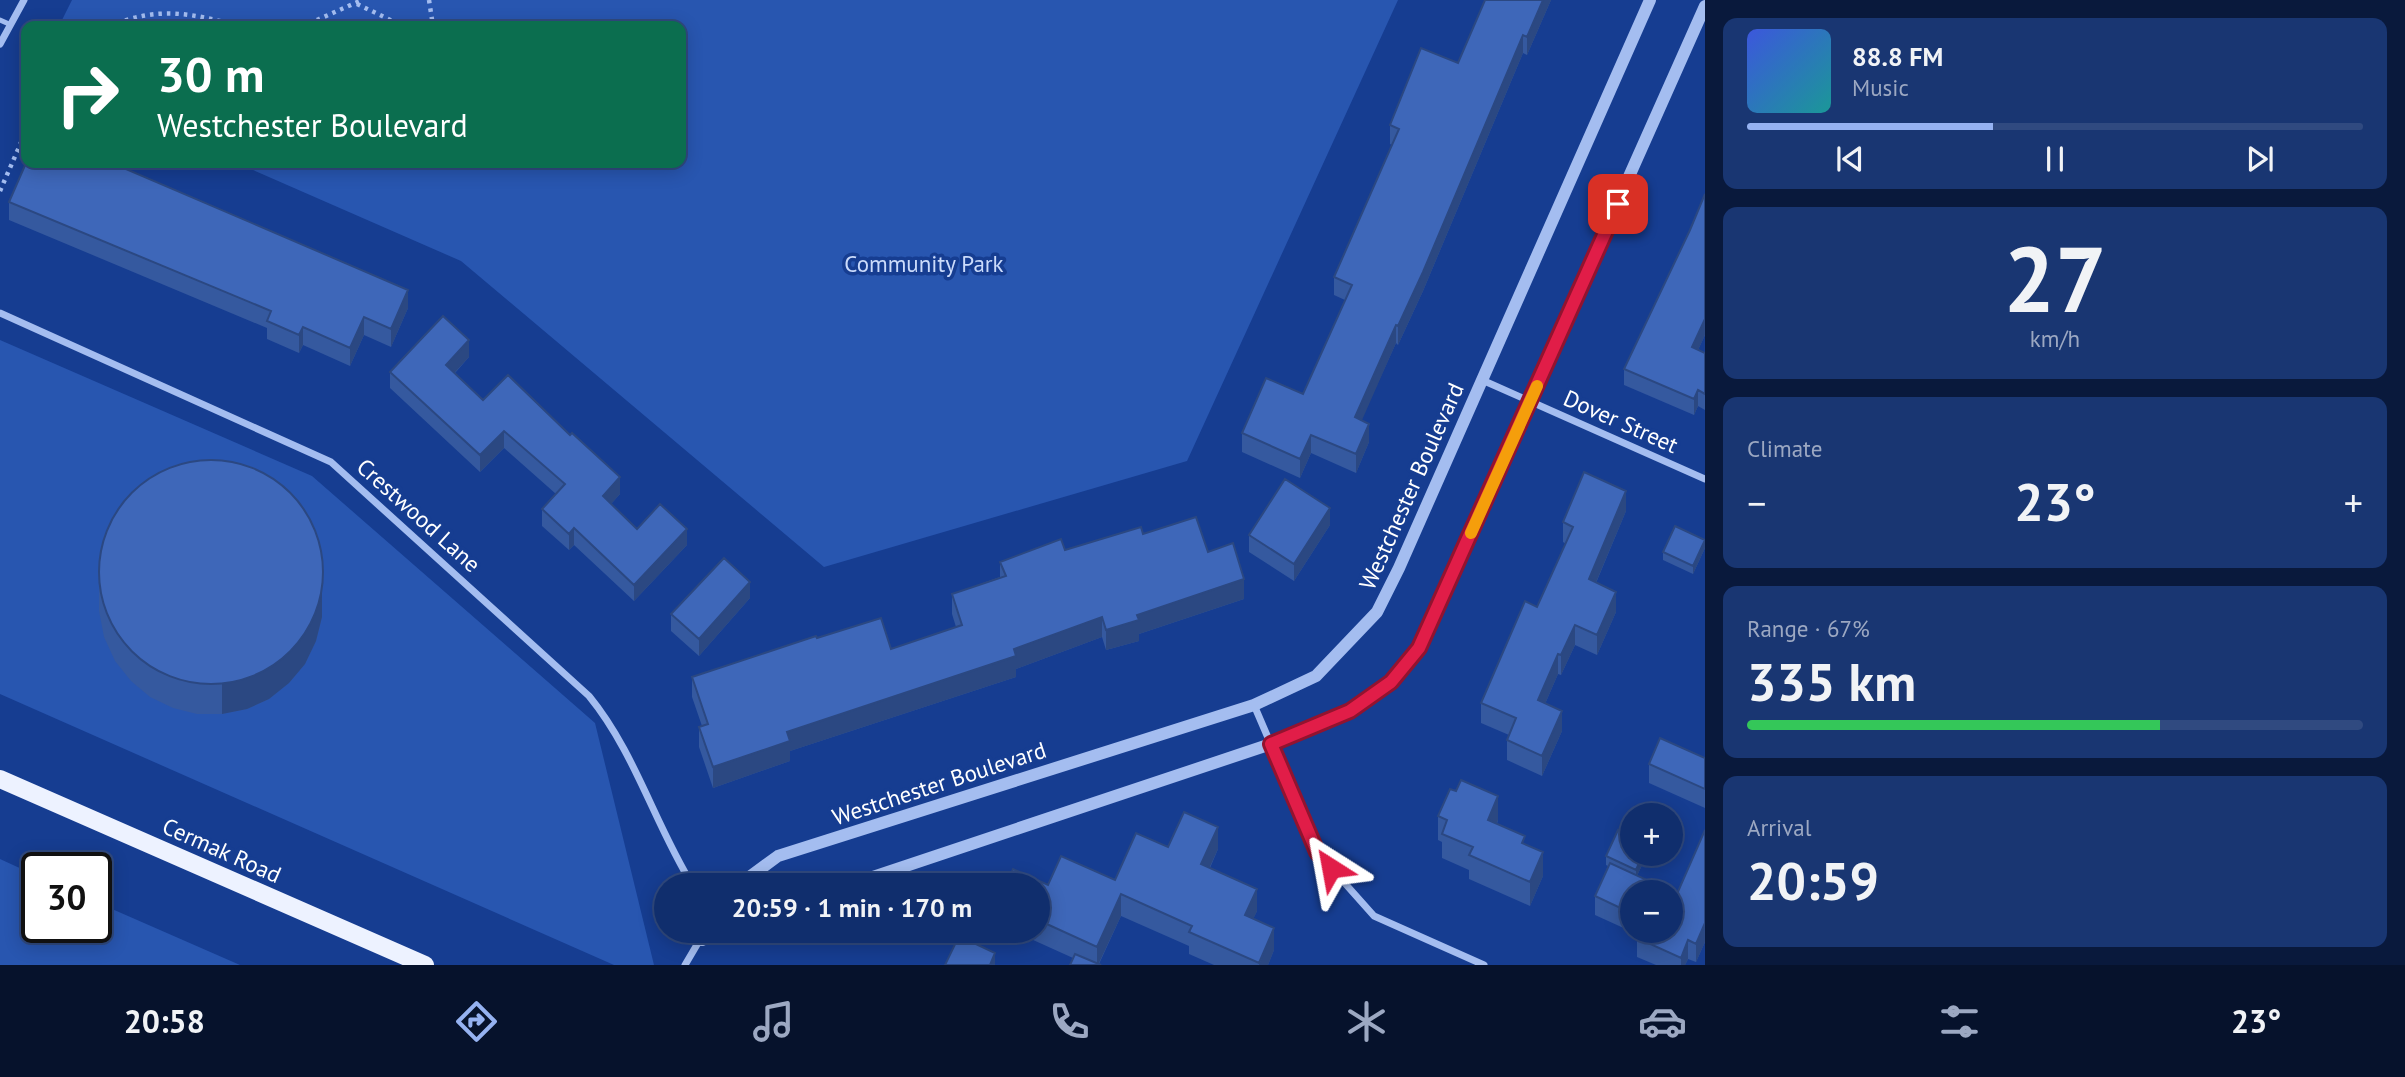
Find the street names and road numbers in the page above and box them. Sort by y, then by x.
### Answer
street label: Westchester Boulevard [1352,378,1470,594]
street label: Dover Street [1559,383,1683,459]
street label: Crestwood Lane [351,452,487,578]
street label: Westchester Boulevard [828,735,1050,831]
street label: Cermak Road [158,811,286,889]

